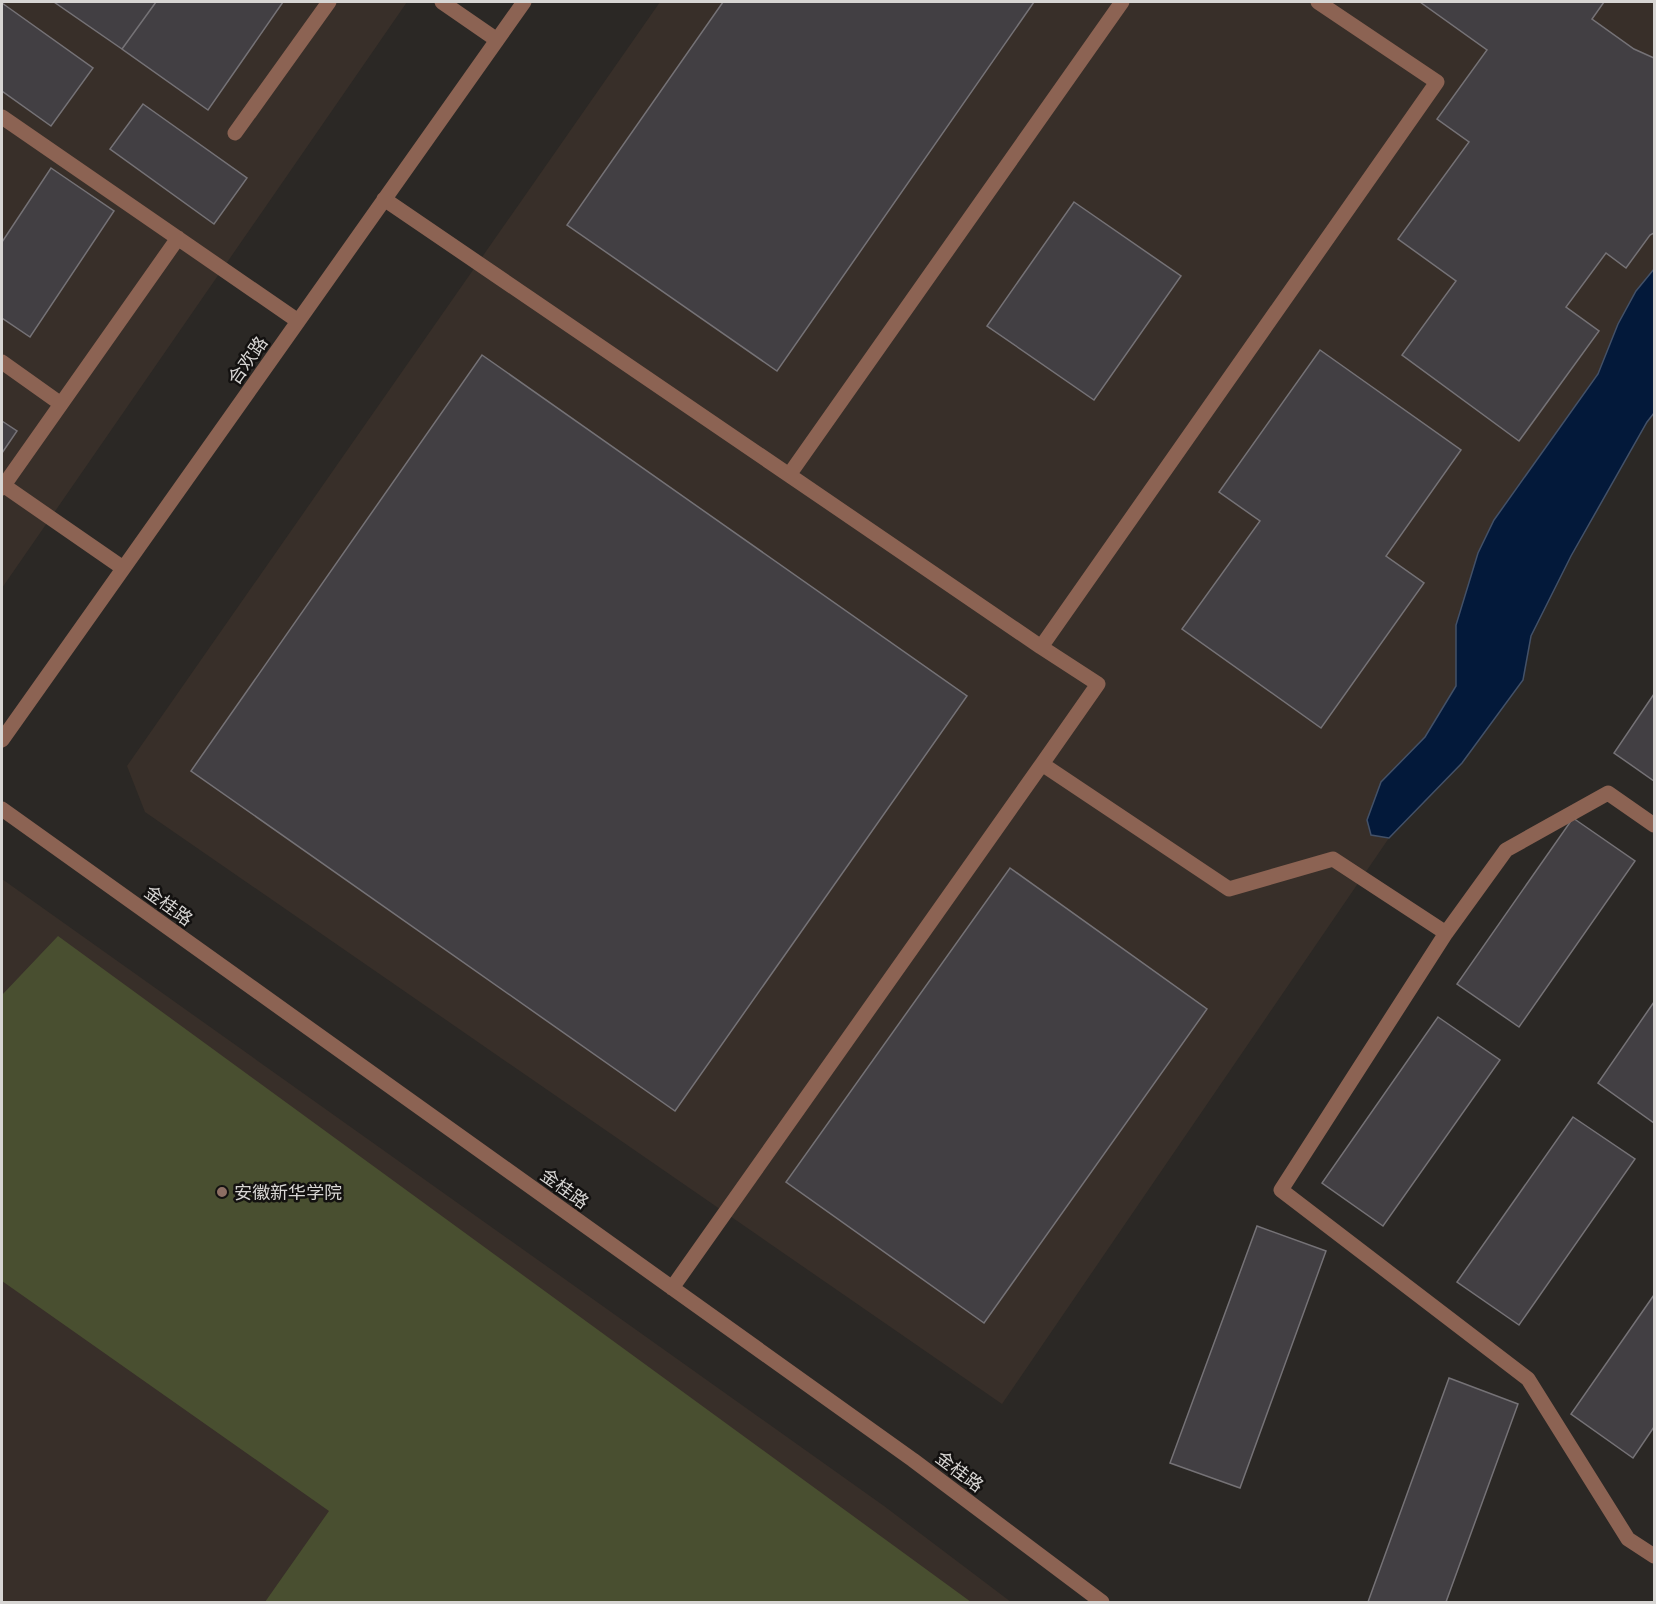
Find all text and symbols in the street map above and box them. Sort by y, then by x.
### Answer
street label: 合欢路 [223,332,271,388]
street label: 金桂路 [141,880,197,930]
street label: 金桂路 [537,1163,593,1213]
place label: 安徽新华学院 [234,1181,342,1203]
marker: 安徽新华学院 [215,1185,229,1199]
street label: 金桂路 [932,1446,988,1496]

